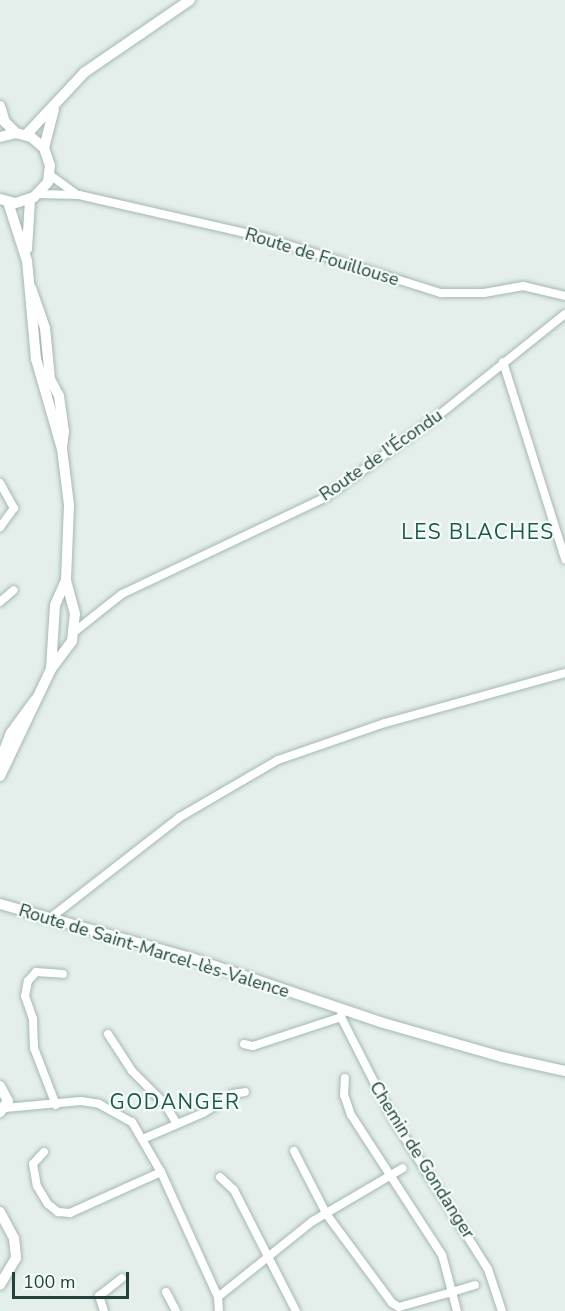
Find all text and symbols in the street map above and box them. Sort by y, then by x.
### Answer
street label: Route de Fouillouse [242,223,402,291]
street label: Route de l'Écondu [315,405,447,505]
district label: LES BLACHES [401,519,555,545]
street label: Route de Saint-Marcel-lès-Valence [16,900,292,1002]
street label: Chemin de Gondanger [365,1077,479,1243]
district label: GODANGER [109,1089,241,1115]
scale bar [15,1260,132,1298]
text: 100 m [23,1270,75,1294]

